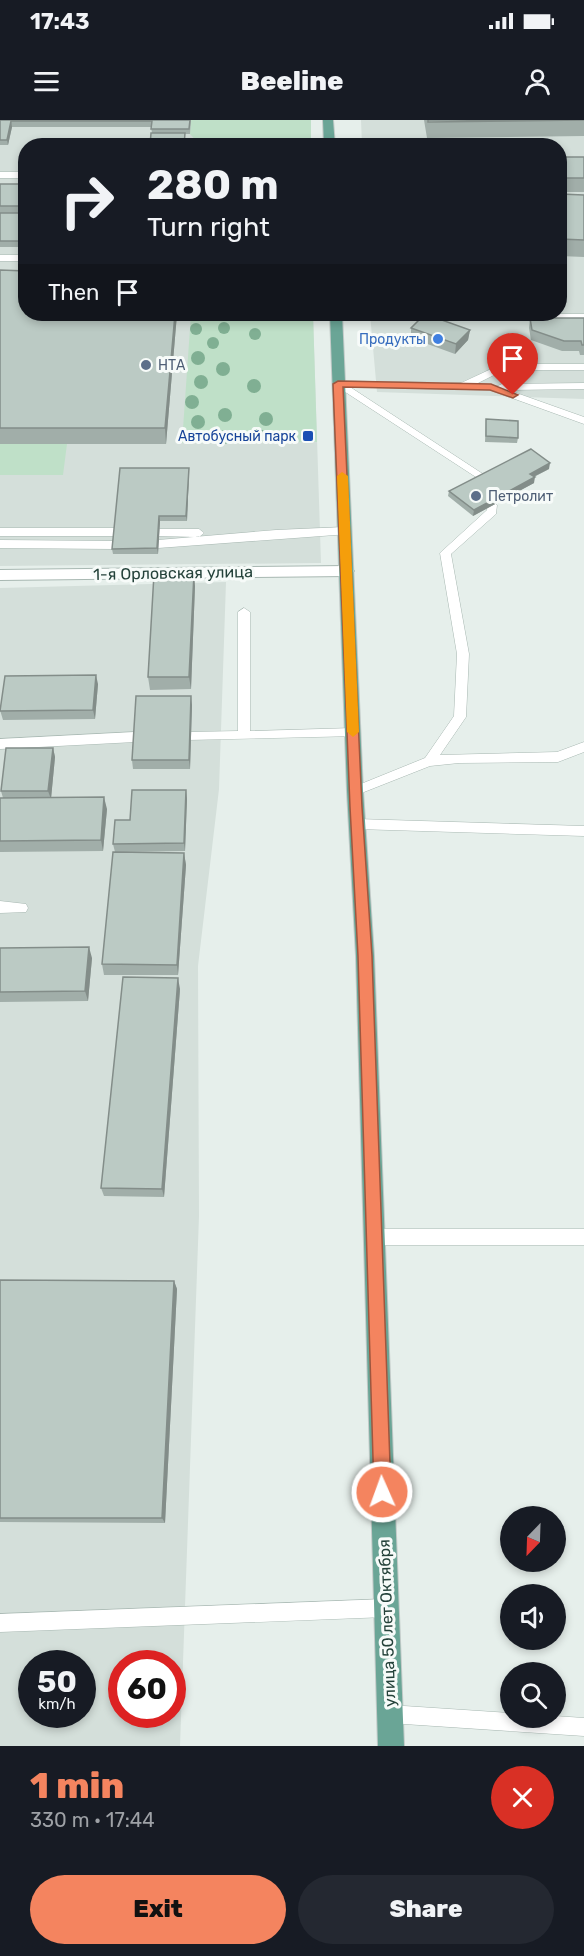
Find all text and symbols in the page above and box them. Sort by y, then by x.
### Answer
text: 17:43 [30,8,90,35]
icon: menu [30,65,63,98]
text: Beeline [241,65,343,97]
icon: person [521,65,554,98]
text: 280 m [147,160,279,210]
icon: right [48,162,126,240]
text: Turn right [147,211,270,243]
icon: arrive [111,276,144,309]
text: Then [48,279,99,306]
place label: Продукты [359,331,426,348]
marker: Продукты [431,332,445,346]
pin [487,333,538,395]
icon: arrive [496,342,529,375]
place label: НТА [158,357,186,374]
marker: НТА [139,358,153,372]
place label: Автобусный парк [178,428,296,445]
marker: Автобусный парк [301,429,315,443]
place label: Петролит [488,488,553,505]
marker: Петролит [469,489,483,503]
street label: 1-я Орловская улица [93,562,253,584]
position arrow [350,1460,414,1524]
north arrow [500,1506,566,1572]
map controls [500,1506,566,1728]
street label: улица 50 лет Октября [375,1539,399,1707]
button: sound [500,1584,566,1650]
speed limit sign: 60 [108,1650,186,1728]
button: search [500,1662,566,1728]
text: 50 [37,1664,77,1700]
text: km/h [38,1695,76,1713]
text: 1 min [30,1764,124,1807]
button: close [491,1766,554,1829]
text: 330 m · 17:44 [30,1808,155,1832]
button: Exit [30,1875,286,1944]
button: Share [298,1875,554,1944]

